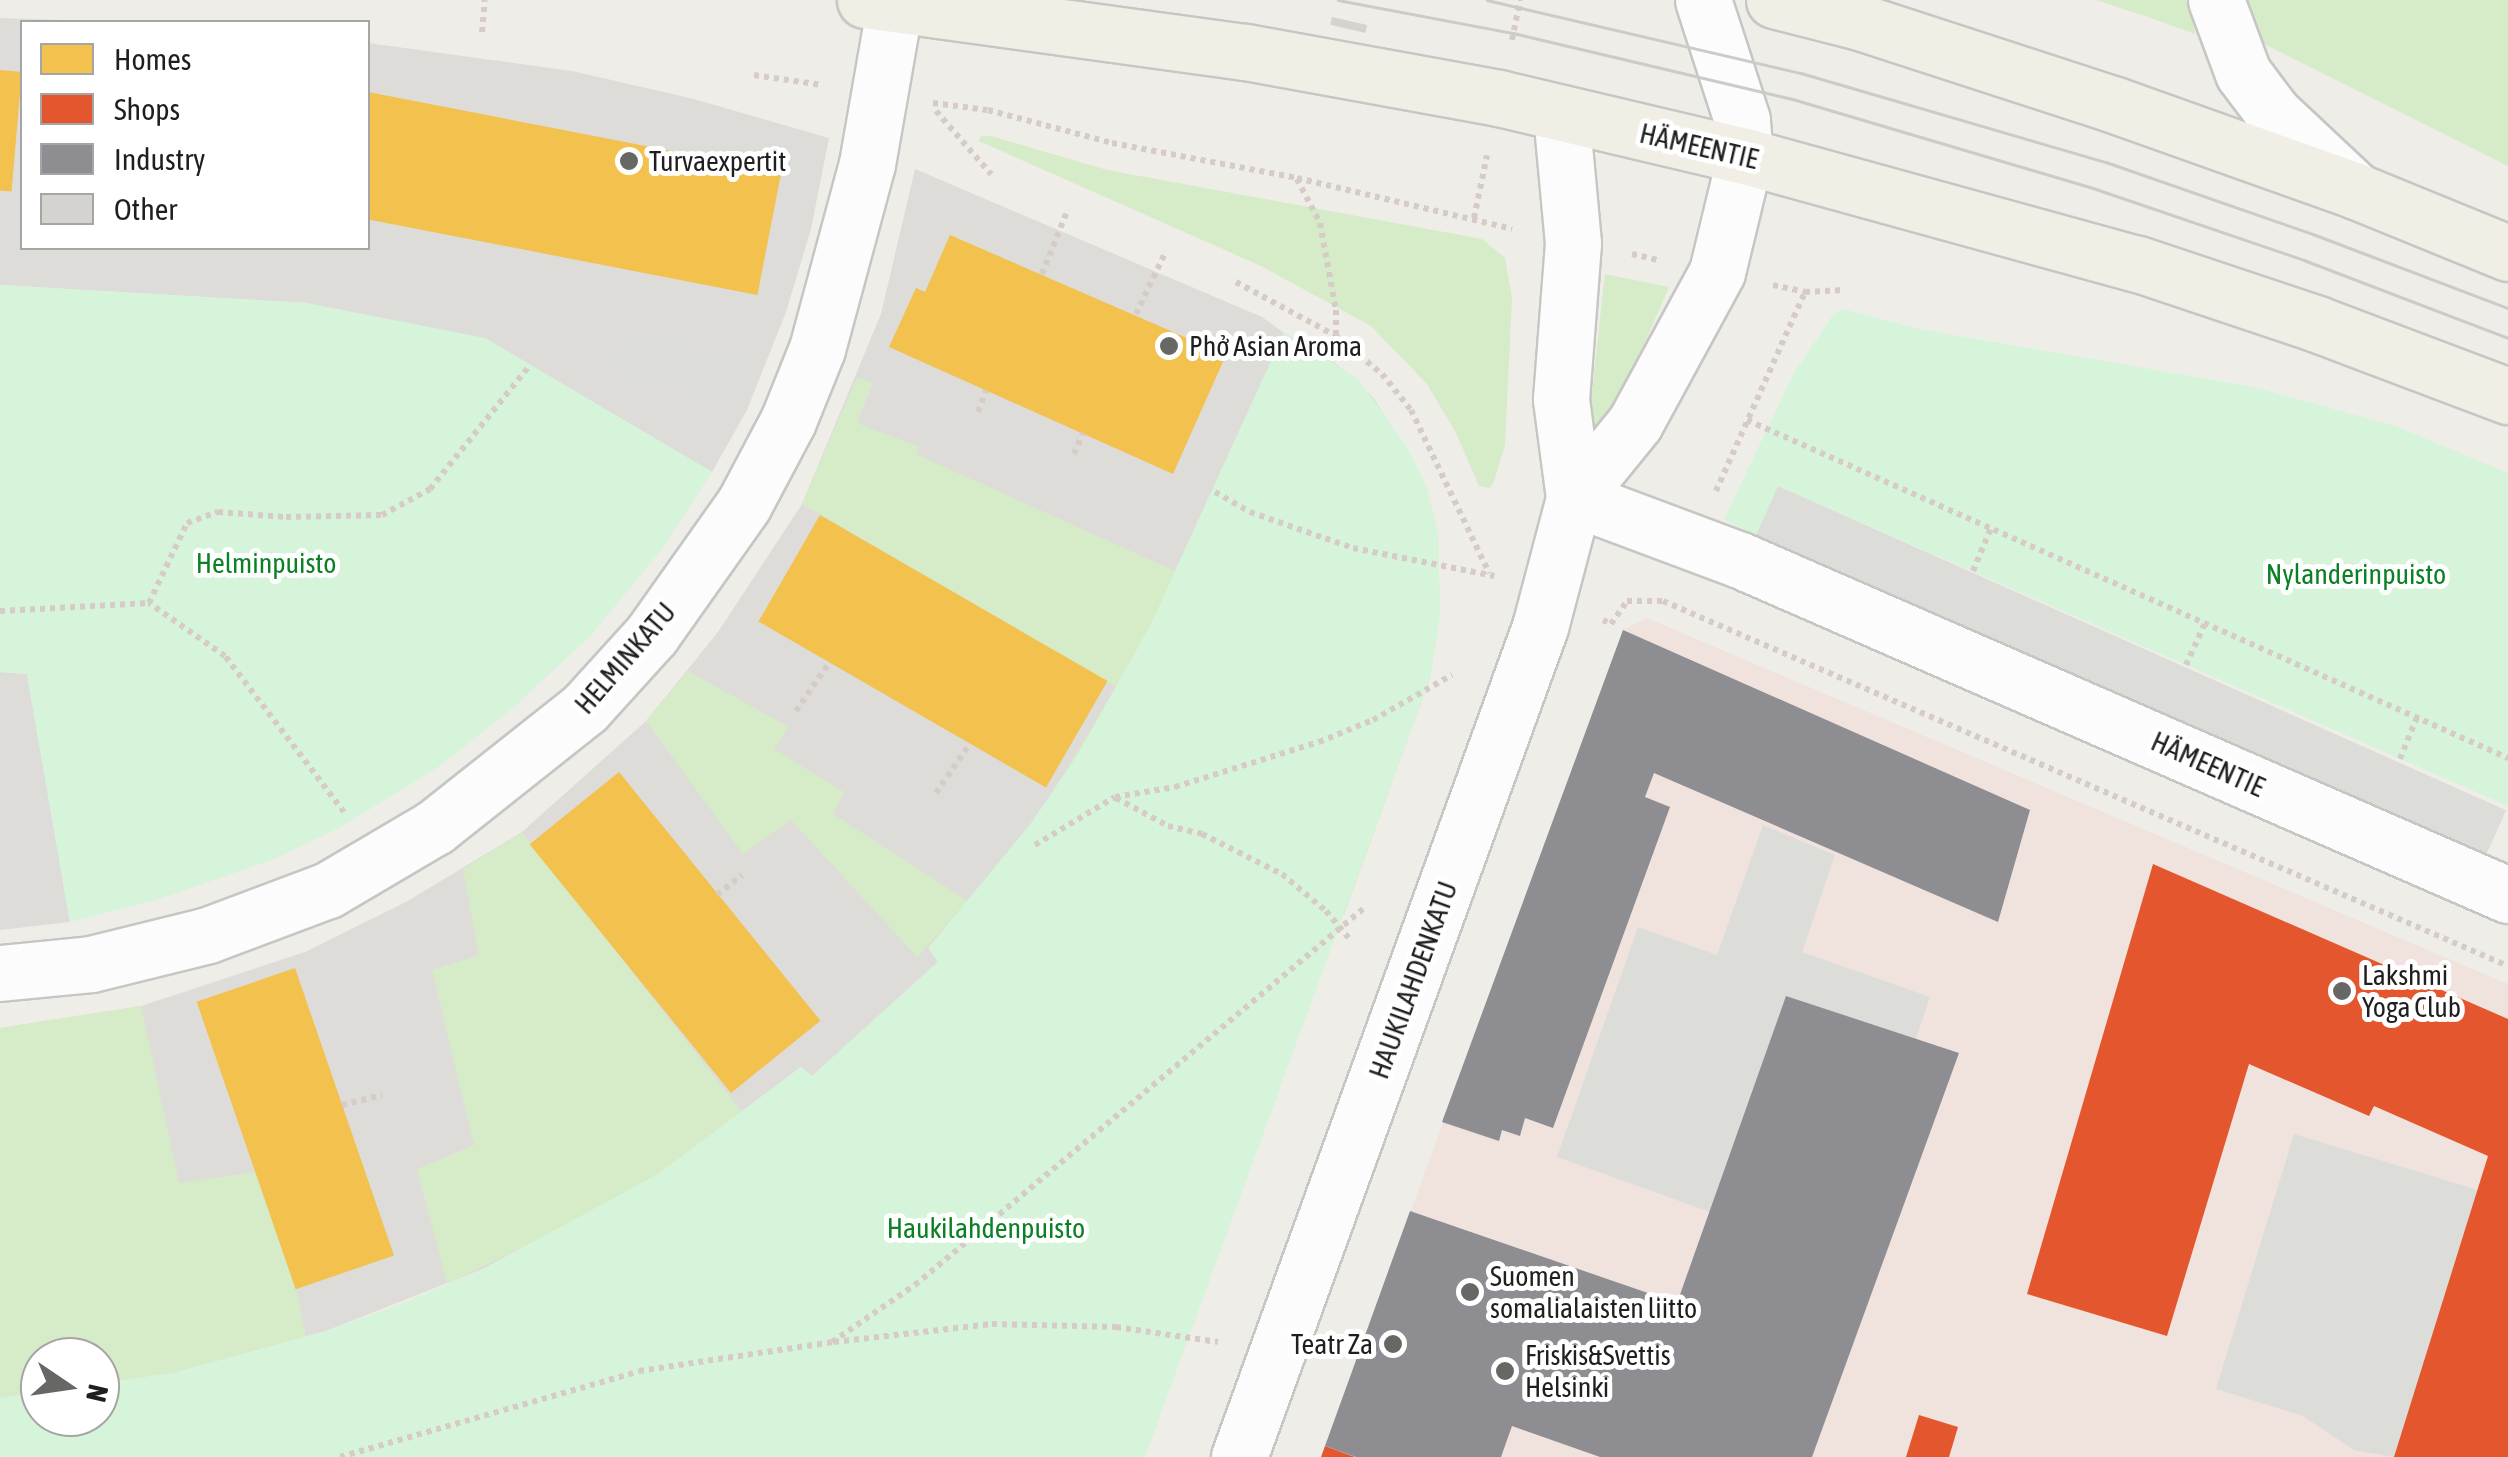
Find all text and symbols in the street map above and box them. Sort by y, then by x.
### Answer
legend [20,20,370,250]
text: Homes [114,42,191,76]
text: Shops [114,92,180,126]
street label: HÄMEENTIE [1637,116,1761,176]
text: Industry [114,142,205,176]
place label: Turvaexpertit [649,144,786,178]
marker: Turvaexpertit [618,150,640,172]
text: Other [114,192,177,226]
place label: Phở Asian Aroma [1189,329,1362,363]
marker: Phở Asian Aroma [1158,335,1180,357]
park label: Helminpuisto [196,546,336,580]
park label: Nylanderinpuisto [2266,557,2446,591]
street label: HELMINKATU [568,595,682,721]
street label: HÄMEENTIE [2146,724,2270,804]
street label: HAUKILAHDENKATU [1362,877,1464,1083]
place label: Lakshmi Yoga Club [2362,958,2461,1024]
marker: Lakshmi Yoga Club [2331,980,2353,1002]
park label: Haukilahdenpuisto [887,1211,1085,1245]
place label: Suomen somalialaisten liitto [1490,1259,1697,1325]
marker: Suomen somalialaisten liitto [1459,1281,1481,1303]
place label: Teatr Za [1291,1327,1373,1361]
marker: Teatr Za [1382,1333,1404,1355]
north arrow [20,1337,120,1437]
place label: Friskis&Svettis Helsinki [1525,1338,1671,1404]
marker: Friskis&Svettis Helsinki [1494,1360,1516,1382]
text: N [80,1382,115,1405]

